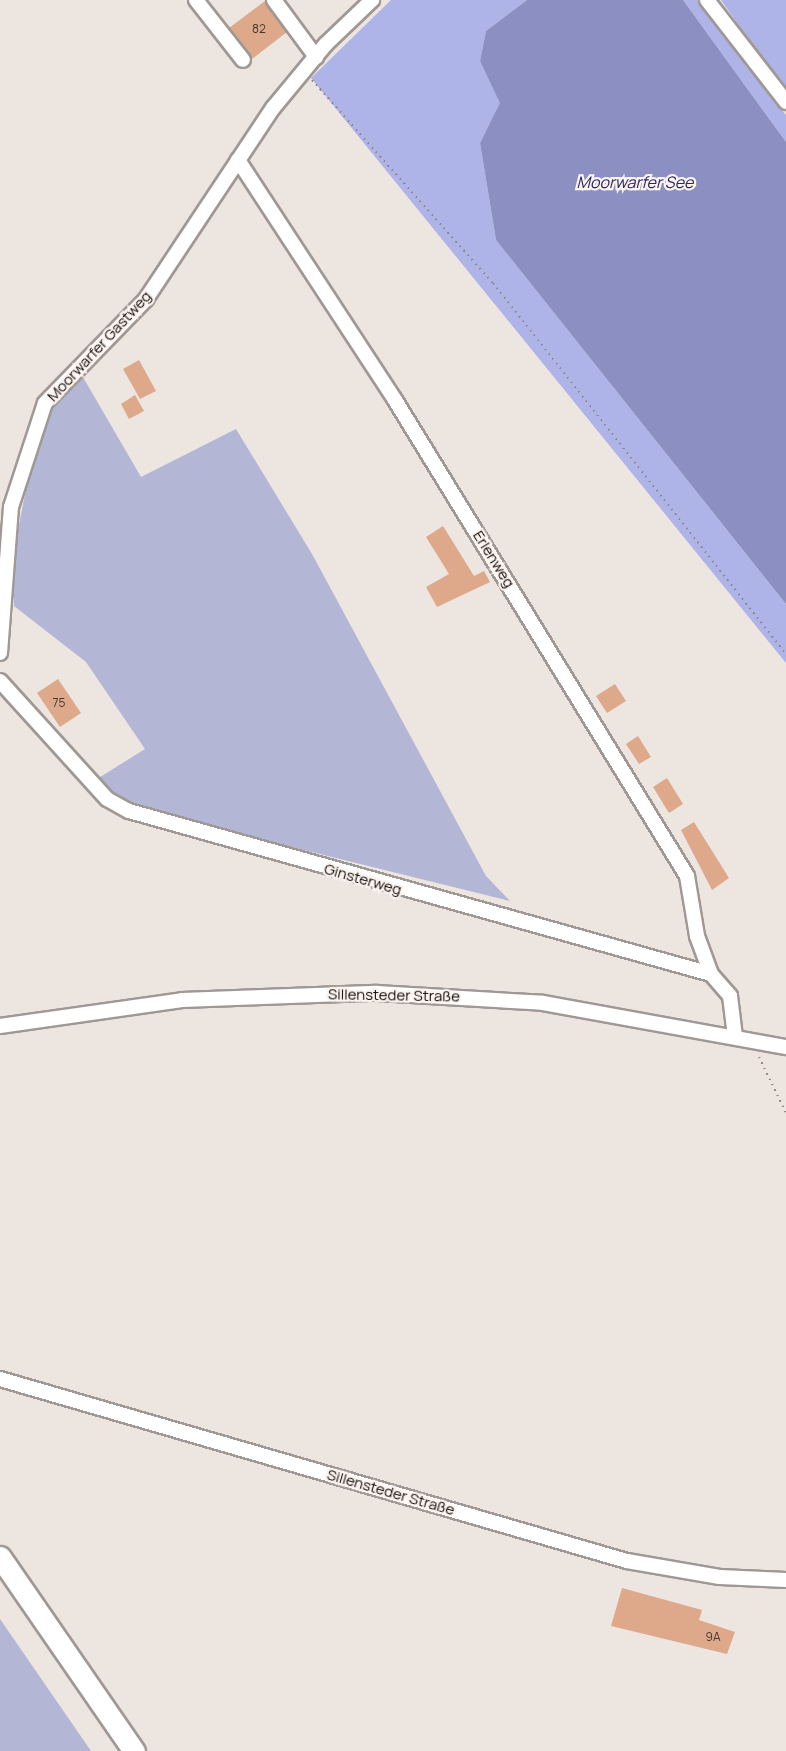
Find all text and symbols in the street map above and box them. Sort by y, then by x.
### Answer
house number: 82 [252,22,266,36]
water label: Moorwarfer See [577,172,693,192]
street label: Moorwarfer Gastweg [43,287,155,405]
street label: Erlenweg [469,527,519,591]
house number: 75 [53,696,65,710]
street label: Ginsterweg [322,859,404,899]
street label: Sillensteder Straße [328,985,460,1005]
street label: Sillensteder Straße [325,1465,457,1519]
house number: 9A [705,1630,721,1644]

